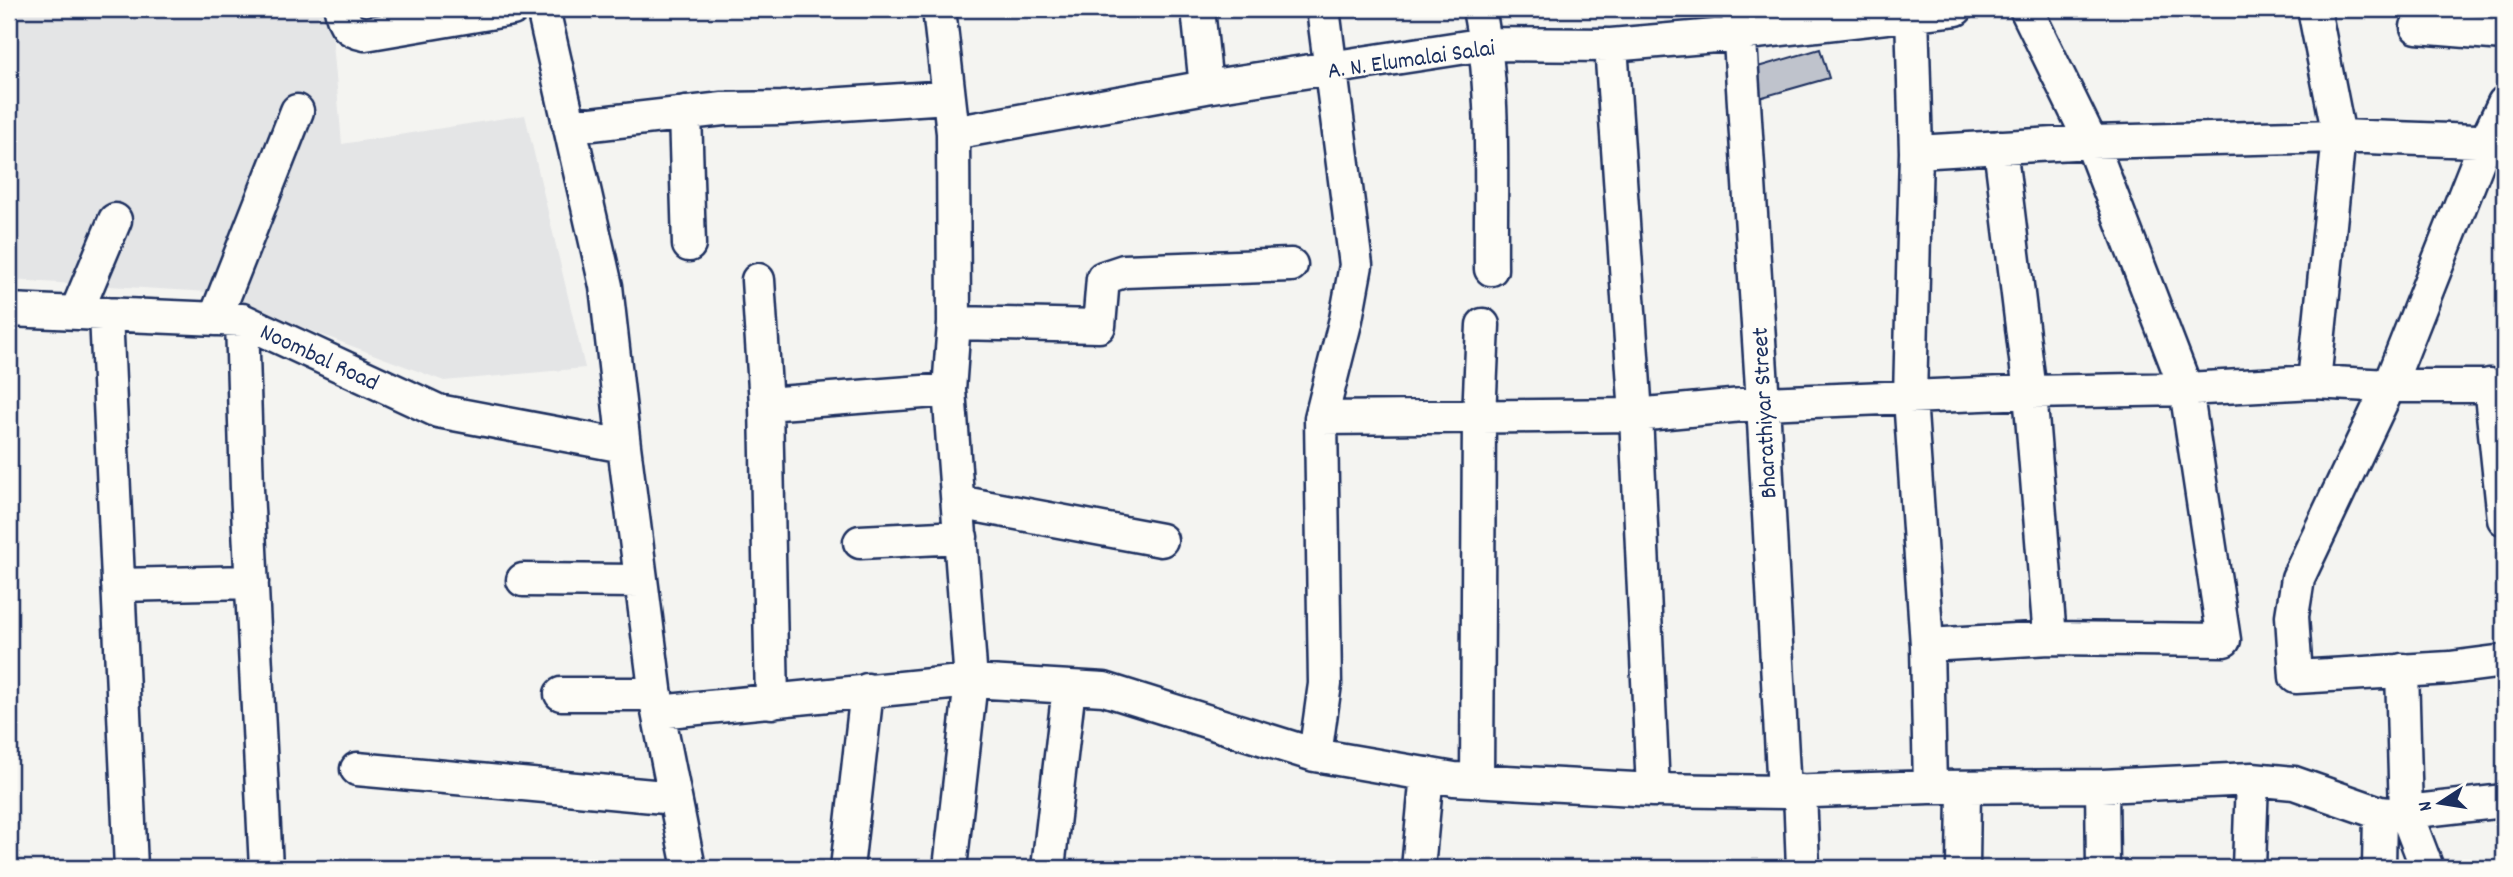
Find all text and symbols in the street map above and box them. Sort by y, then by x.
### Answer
street label: A. N. Elumalai Salai [1326,32,1497,90]
street label: Noombal Road [254,316,384,401]
street label: Bharathiyar Street [1745,326,1787,499]
north arrow [2404,768,2474,838]
text: N [2413,798,2441,813]

